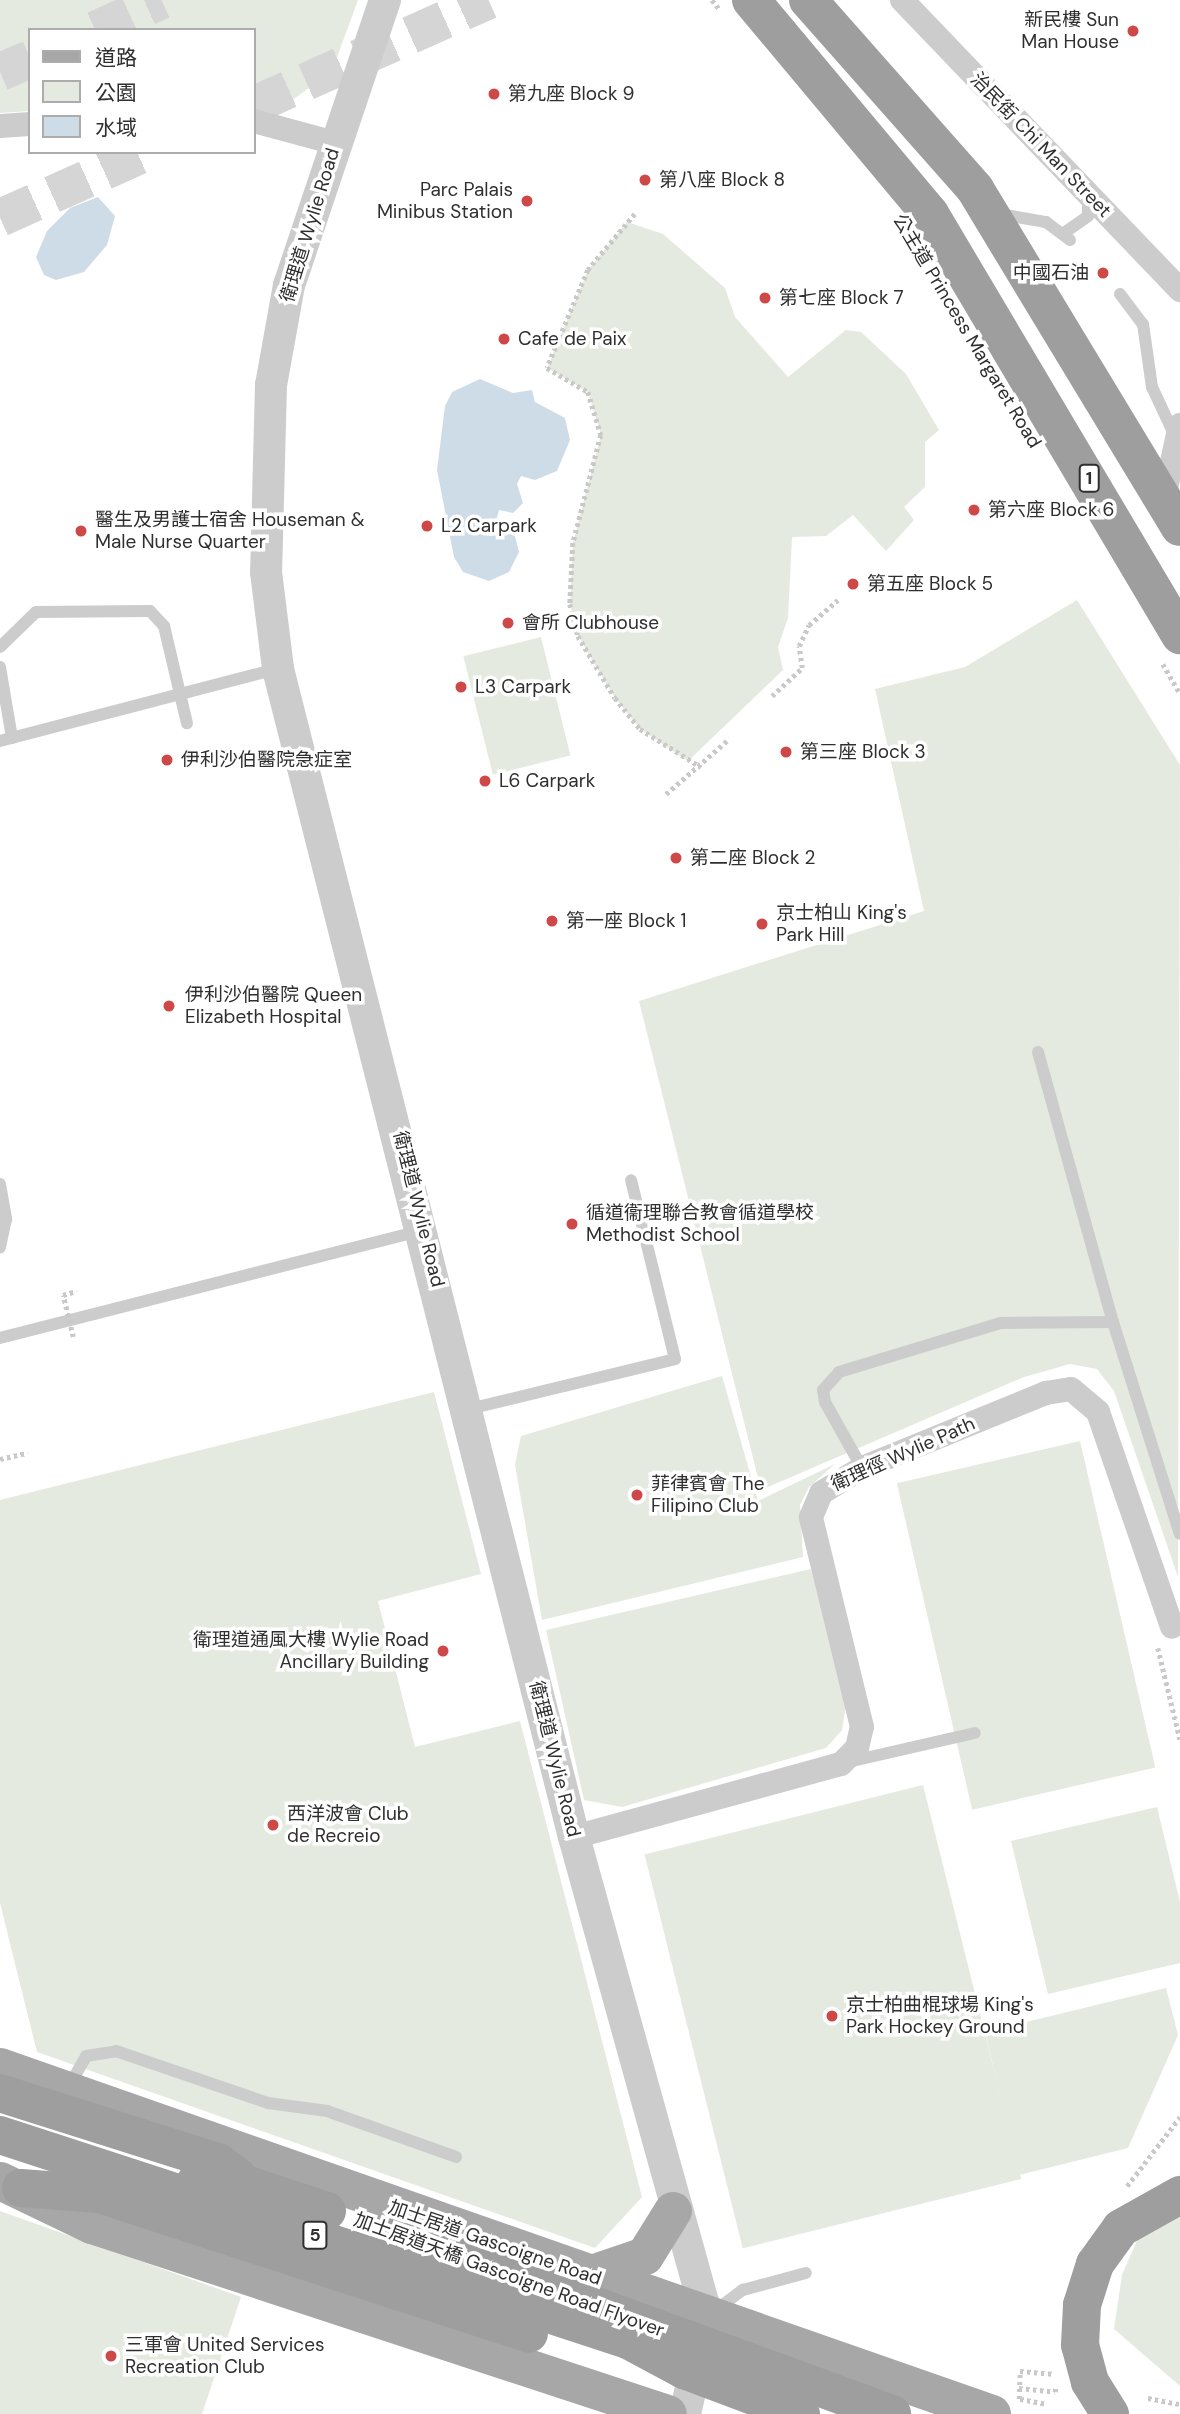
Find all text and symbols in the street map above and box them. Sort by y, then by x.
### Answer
place label: 新民樓 Sun Man House [1021,9,1119,53]
marker: 新民樓 Sun Man House [1125,23,1141,39]
legend [28,28,256,154]
text: 道路 [95,44,137,72]
street label: 治民街 Chi Man Street [966,68,1116,222]
text: 公園 [95,79,137,107]
place label: 第九座 Block 9 [508,83,634,105]
marker: 第九座 Block 9 [486,86,502,102]
text: 水域 [95,114,137,142]
street label: 衛理道 Wylie Road [276,145,344,305]
place label: 第八座 Block 8 [659,169,785,191]
marker: 第八座 Block 8 [637,172,653,188]
place label: Parc Palais Minibus Station [377,179,513,223]
marker: Parc Palais Minibus Station [519,193,535,209]
street label: 公主道 Princess Margaret Road [888,210,1046,452]
place label: 中國石油 [1013,262,1089,284]
marker: 中國石油 [1095,265,1111,281]
place label: 第七座 Block 7 [779,287,904,309]
marker: 第七座 Block 7 [757,290,773,306]
place label: Cafe de Paix [518,328,627,350]
marker: Cafe de Paix [496,331,512,347]
road number: 1 [1078,464,1100,492]
place label: 第六座 Block 6 [988,499,1114,521]
marker: 第六座 Block 6 [966,502,982,518]
place label: 醫生及男護士宿舍 Houseman & Male Nurse Quarter [95,509,365,553]
place label: L2 Carpark [441,515,537,537]
marker: L2 Carpark [419,518,435,534]
marker: 醫生及男護士宿舍 Houseman & Male Nurse Quarter [73,523,89,539]
place label: 第五座 Block 5 [867,573,993,595]
marker: 第五座 Block 5 [845,576,861,592]
place label: 會所 Clubhouse [522,612,659,634]
marker: 會所 Clubhouse [500,615,516,631]
place label: L3 Carpark [475,676,571,698]
marker: L3 Carpark [453,679,469,695]
place label: 第三座 Block 3 [800,741,926,763]
marker: 第三座 Block 3 [778,744,794,760]
place label: 伊利沙伯醫院急症室 [181,749,352,771]
marker: 伊利沙伯醫院急症室 [159,752,175,768]
place label: L6 Carpark [499,770,595,792]
marker: L6 Carpark [477,773,493,789]
place label: 第二座 Block 2 [690,847,815,869]
marker: 第二座 Block 2 [668,850,684,866]
place label: 京士柏山 King's Park Hill [776,902,907,946]
place label: 第一座 Block 1 [566,910,686,932]
marker: 第一座 Block 1 [544,913,560,929]
marker: 京士柏山 King's Park Hill [754,916,770,932]
place label: 伊利沙伯醫院 Queen Elizabeth Hospital [185,984,362,1028]
marker: 伊利沙伯醫院 Queen Elizabeth Hospital [159,996,179,1016]
street label: 衛理道 Wylie Road [389,1129,449,1289]
place label: 循道衞理聯合教會循道學校 Methodist School [586,1202,814,1246]
marker: 循道衞理聯合教會循道學校 Methodist School [564,1216,580,1232]
street label: 衛理徑 Wylie Path [828,1412,978,1496]
place label: 菲律賓會 The Filipino Club [651,1473,764,1517]
marker: 菲律賓會 The Filipino Club [629,1487,645,1503]
place label: 衛理道通風大樓 Wylie Road Ancillary Building [193,1629,429,1673]
marker: 衛理道通風大樓 Wylie Road Ancillary Building [435,1643,451,1659]
street label: 衛理道 Wylie Road [525,1679,585,1839]
place label: 西洋波會 Club de Recreio [287,1803,409,1847]
marker: 西洋波會 Club de Recreio [265,1817,281,1833]
place label: 京士柏曲棍球場 King's Park Hockey Ground [846,1994,1034,2038]
marker: 京士柏曲棍球場 King's Park Hockey Ground [824,2008,840,2024]
street label: 加士居道 Gascoigne Road [386,2196,604,2290]
street label: 加士居道天橋 Gascoigne Road Flyover [351,2208,667,2342]
road number: 5 [301,2220,329,2250]
place label: 三軍會 United Services Recreation Club [125,2334,325,2378]
marker: 三軍會 United Services Recreation Club [103,2348,119,2364]

